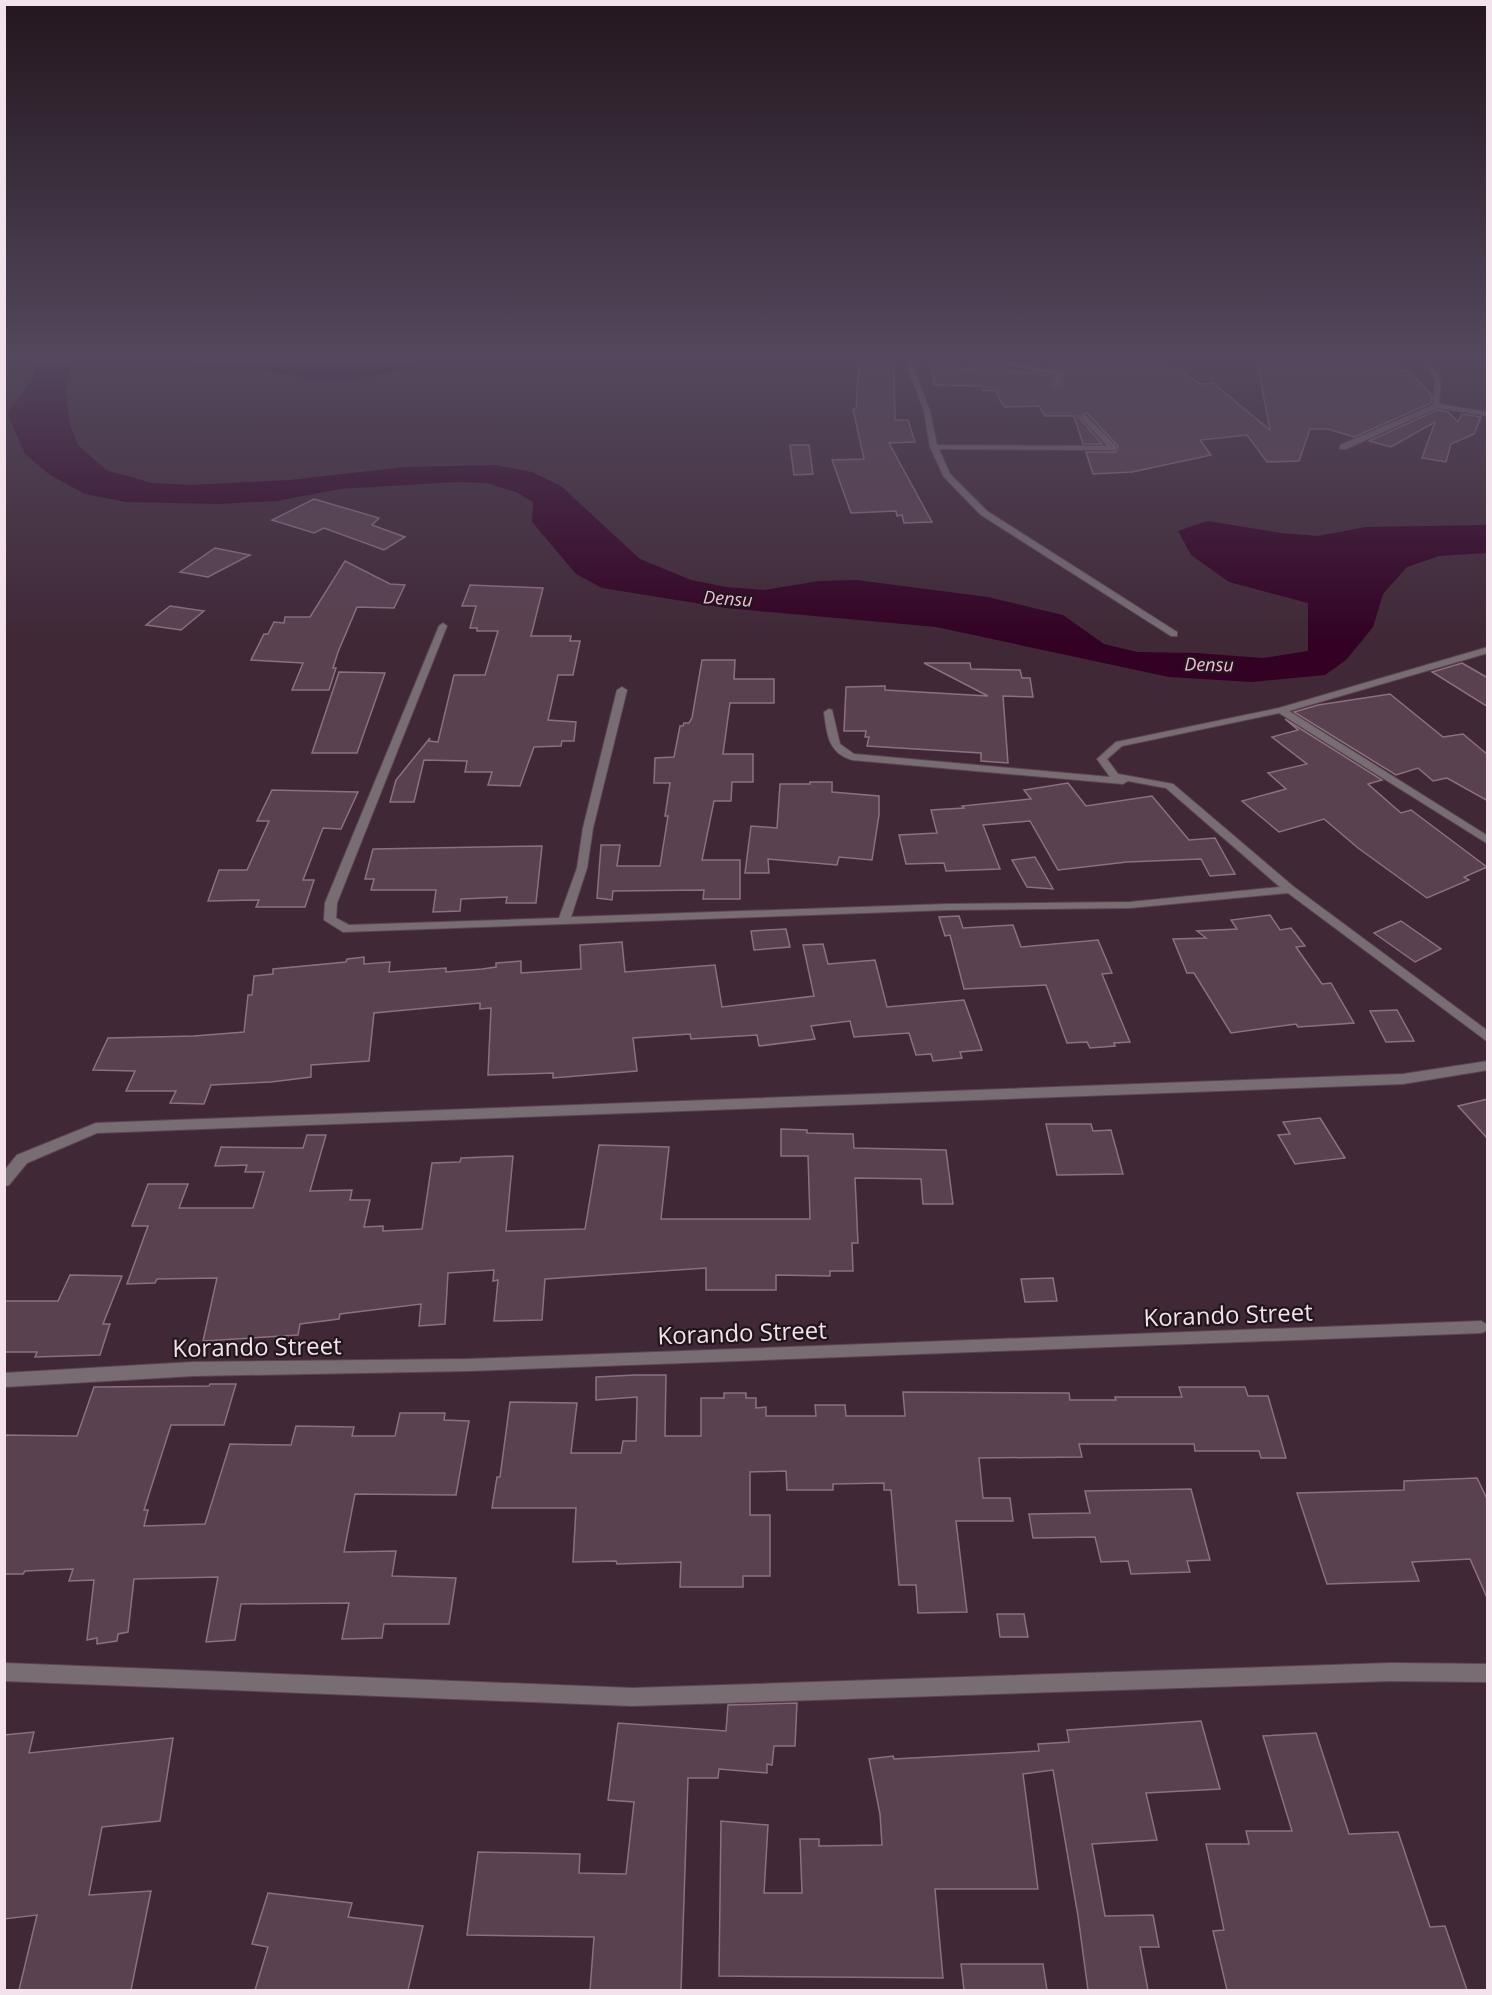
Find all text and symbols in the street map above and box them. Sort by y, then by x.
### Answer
water label: Densu [702,584,754,612]
water label: Densu [1184,652,1234,676]
street label: Korando Street [1143,1295,1313,1333]
street label: Korando Street [657,1313,827,1351]
street label: Korando Street [172,1328,342,1364]

